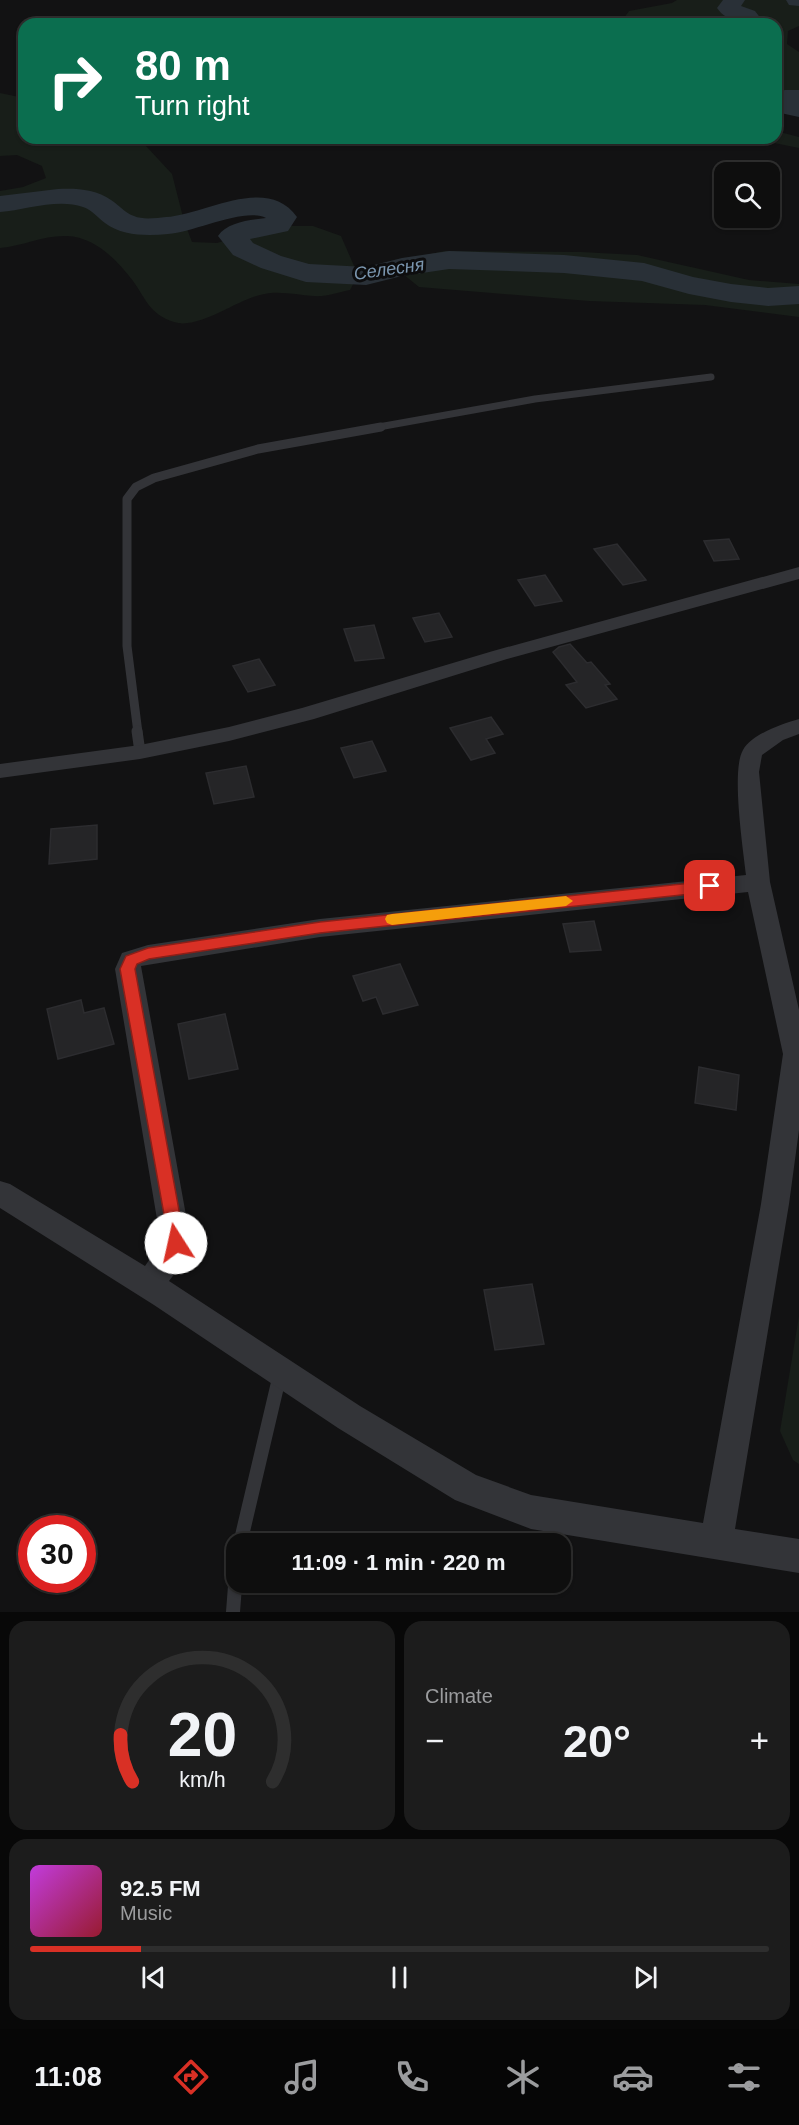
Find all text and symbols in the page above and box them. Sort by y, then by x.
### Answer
icon: right [36,42,114,120]
text: 80 m [135,42,231,89]
text: Turn right [135,91,250,121]
map controls [714,162,780,228]
button: search [714,162,780,228]
water label: Селесня [353,254,426,284]
pin [684,860,735,911]
icon: arrive [693,869,726,902]
position arrow [144,1211,208,1275]
speed limit sign: 30 [18,1515,96,1593]
text: 11:09 · 1 min · 220 m [292,1550,506,1575]
text: Climate [425,1685,493,1707]
text: 20 [167,1700,237,1769]
text: 20° [563,1716,631,1767]
text: − [425,1722,444,1759]
text: + [750,1722,769,1759]
text: km/h [179,1769,225,1793]
text: 92.5 FM [120,1876,201,1901]
text: Music [120,1902,172,1924]
icon: previous [137,1961,170,1994]
icon: pause [383,1961,416,1994]
icon: next [629,1961,662,1994]
icon: directions [170,2056,212,2098]
icon: music [281,2056,323,2098]
icon: phone [391,2056,433,2098]
icon: climate [502,2056,544,2098]
icon: car [612,2056,654,2098]
icon: filters [723,2056,765,2098]
text: 11:08 [34,2062,102,2092]

